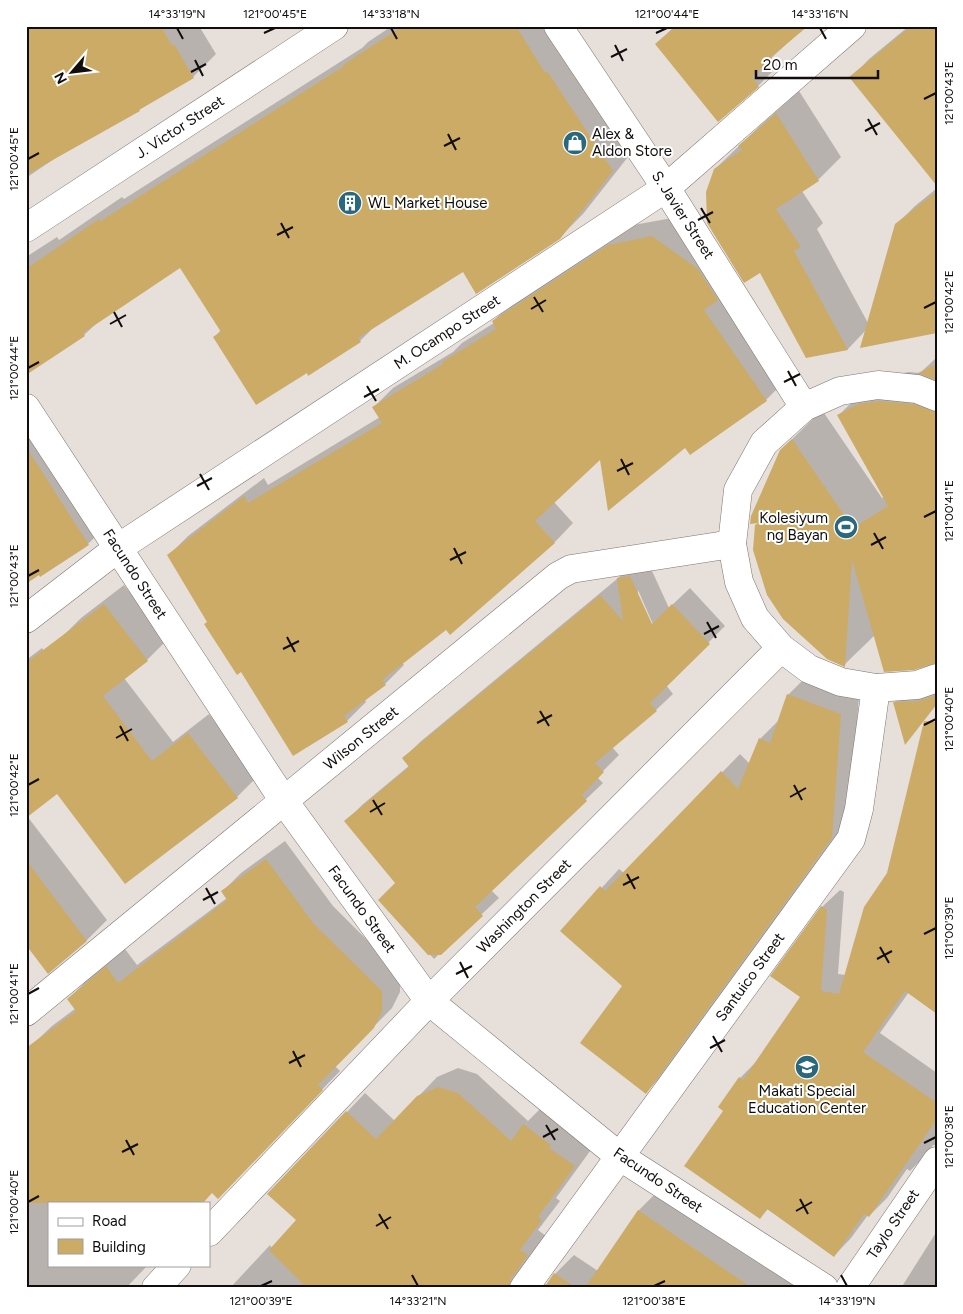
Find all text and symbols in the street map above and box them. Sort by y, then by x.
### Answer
text: 14°33'19"N [148,7,206,21]
text: 121°00'45"E [243,7,307,21]
text: 14°33'18"N [362,7,420,21]
text: 121°00'44"E [635,7,699,21]
text: 14°33'16"N [791,7,849,21]
north arrow [48,48,98,98]
scale bar [756,48,878,80]
text: 20 m [763,56,797,74]
text: 121°00'43"E [942,61,956,125]
text: N [51,69,71,87]
street label: J. Victor Street [132,92,228,162]
place label: Alex & Aldon Store [592,125,672,160]
text: 121°00'45"E [7,127,21,191]
shop icon: Alex & Aldon Store [562,130,588,156]
street label: S. Javier Street [648,168,718,263]
building icon: WL Market House [337,190,363,216]
place label: WL Market House [368,194,488,212]
text: 121°00'42"E [942,270,956,334]
street label: M. Ocampo Street [391,291,504,373]
text: 121°00'44"E [7,336,21,400]
text: 121°00'41"E [942,480,956,542]
place label: Kolesiyum ng Bayan [759,509,828,544]
sports icon: Kolesiyum ng Bayan [833,514,859,540]
street label: Facundo Street [99,526,171,623]
text: 121°00'43"E [7,544,21,608]
text: 121°00'40"E [942,687,956,751]
street label: Wilson Street [320,702,402,774]
text: 121°00'42"E [7,753,21,817]
street label: Washington Street [473,855,575,957]
street label: Facundo Street [324,862,400,957]
text: 121°00'39"E [942,896,956,960]
street label: Santuico Street [712,929,788,1025]
text: 121°00'41"E [7,963,21,1025]
school or university icon: Makati Special Education Center [794,1054,820,1080]
place label: Makati Special Education Center [748,1082,866,1117]
text: 121°00'38"E [942,1105,956,1169]
street label: Facundo Street [610,1144,706,1217]
text: 121°00'40"E [7,1170,21,1234]
street label: Taylo Street [863,1185,923,1262]
legend [48,1202,210,1266]
text: Road [92,1212,127,1230]
text: Building [92,1238,146,1256]
text: 121°00'39"E [229,1294,293,1308]
text: 14°33'21"N [389,1294,447,1308]
text: 121°00'38"E [622,1294,686,1308]
text: 14°33'19"N [818,1294,876,1308]

